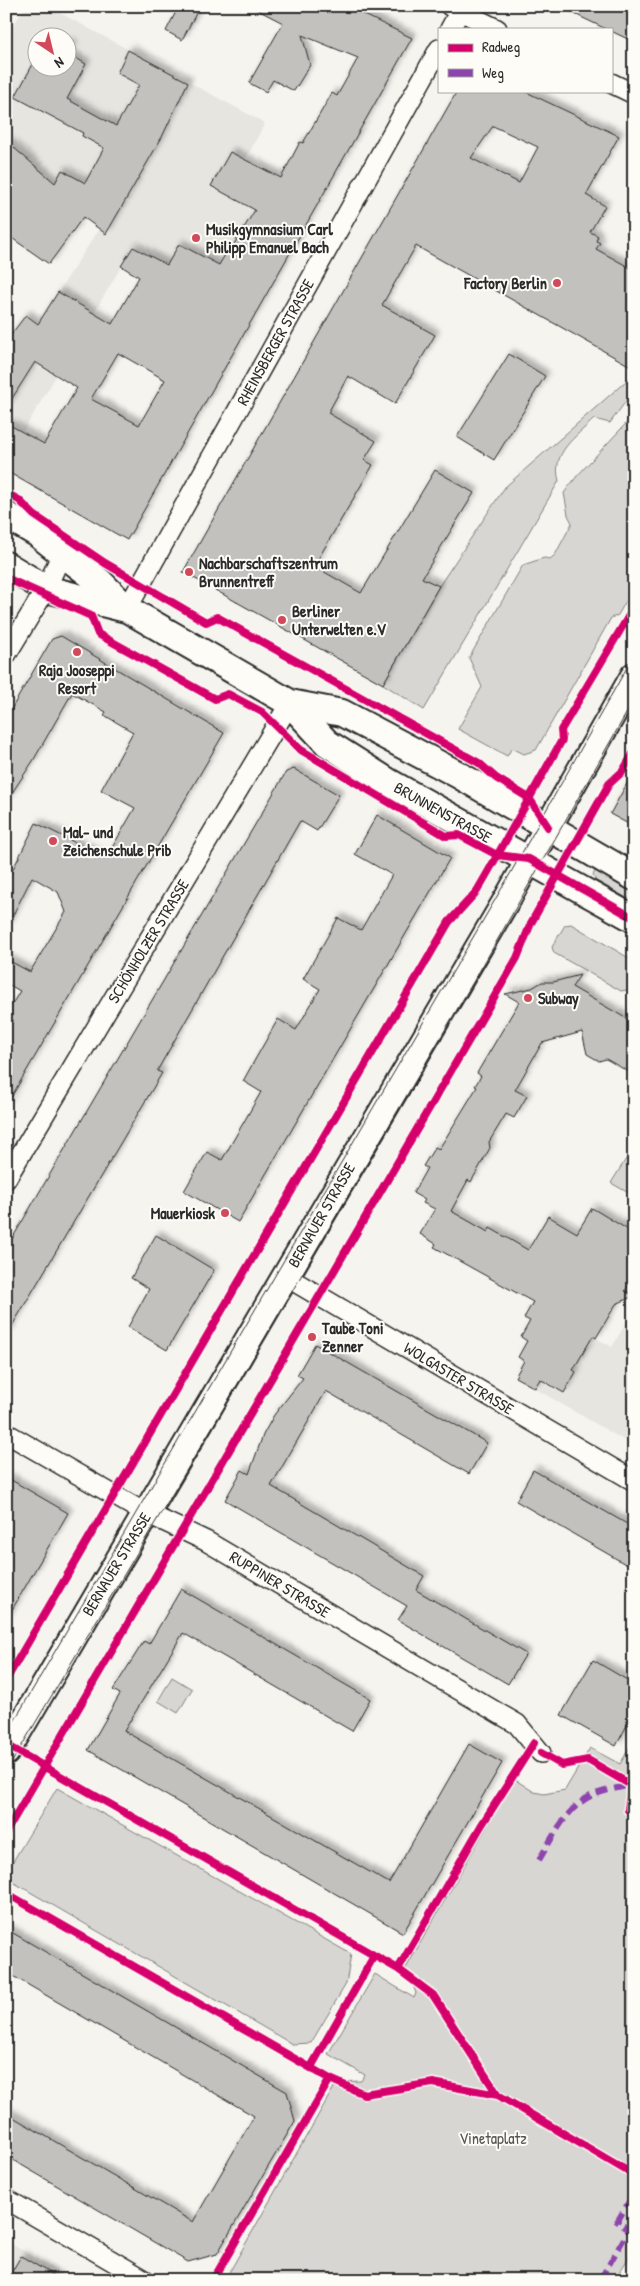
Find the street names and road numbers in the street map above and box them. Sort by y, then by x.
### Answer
street label: RHEINSBERGER STRASSE [231,275,319,409]
street label: BRUNNENSTRASSE [390,776,496,848]
street label: SCHÖNHOLZER STRASSE [102,875,194,1007]
street label: BERNAUER STRASSE [282,1159,360,1271]
street label: WOLGASTER STRASSE [400,1336,518,1420]
street label: BERNAUER STRASSE [76,1508,156,1620]
street label: RUPPINER STRASSE [226,1545,334,1623]

